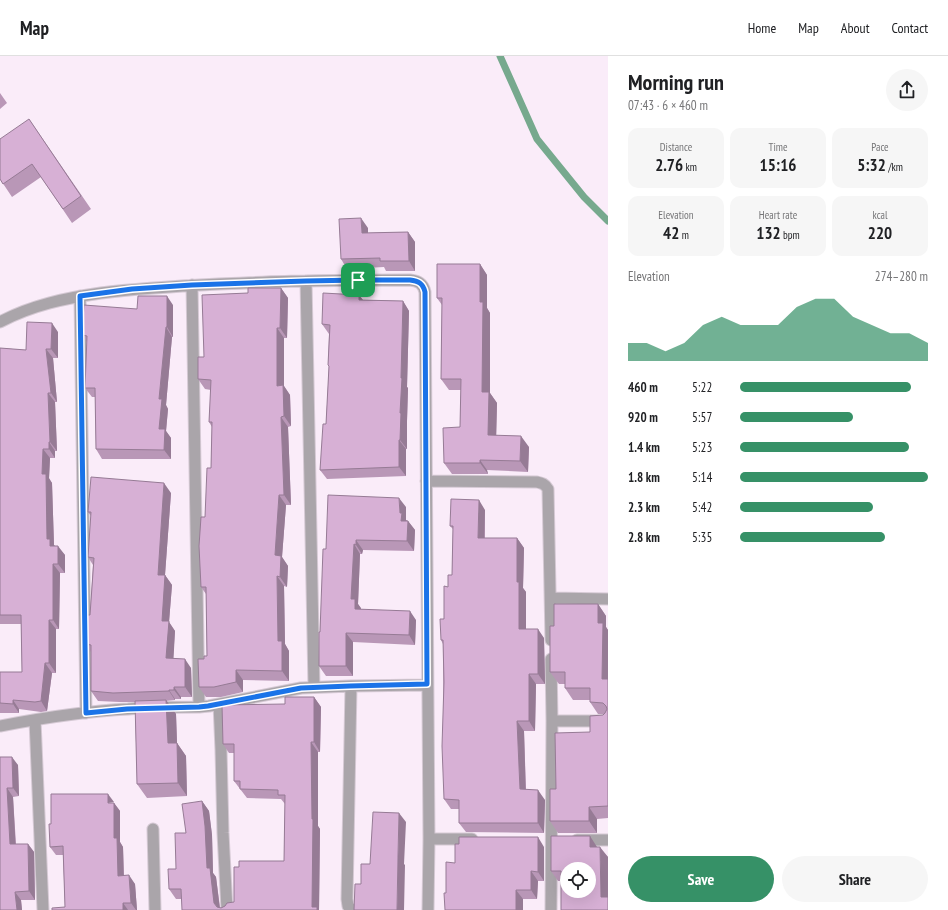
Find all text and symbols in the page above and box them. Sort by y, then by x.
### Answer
text: Map [20,16,49,40]
text: Home [748,19,776,37]
text: Map [798,19,819,37]
text: About [841,19,870,37]
text: Contact [892,19,928,37]
text: Morning run [628,68,724,96]
button: share [886,69,928,111]
text: 07:43 · 6 × 460 m [628,97,708,114]
text: Distance [660,140,692,154]
text: Time [768,140,788,154]
text: Pace [871,140,889,154]
text: 2.76 [655,154,683,176]
text: 15:16 [760,154,796,176]
text: 5:32 [857,154,886,176]
text: km [683,160,697,174]
text: /km [886,160,903,174]
text: Elevation [658,208,694,222]
text: Heart rate [759,208,797,222]
text: kcal [872,208,888,222]
text: 42 [663,222,679,244]
text: 132 [756,222,781,244]
text: 220 [868,222,892,244]
text: m [679,228,689,242]
text: bpm [781,228,800,242]
pin [341,263,375,297]
text: Elevation [628,268,670,285]
text: 274–280 m [875,268,928,285]
icon: arrive [347,269,369,291]
text: 460 m [628,379,658,396]
text: 5:22 [692,379,712,396]
text: 920 m [628,409,658,426]
text: 5:57 [692,409,712,426]
text: 1.4 km [628,439,660,456]
text: 5:23 [692,439,712,456]
text: 1.8 km [628,469,660,486]
text: 5:14 [692,469,712,486]
text: 2.3 km [628,499,660,516]
text: 5:42 [692,499,712,516]
text: 2.8 km [628,529,660,546]
text: 5:35 [692,529,712,546]
button: Save [628,856,774,902]
button: Share [782,856,928,902]
map controls [560,862,596,898]
button: locate [560,862,596,898]

